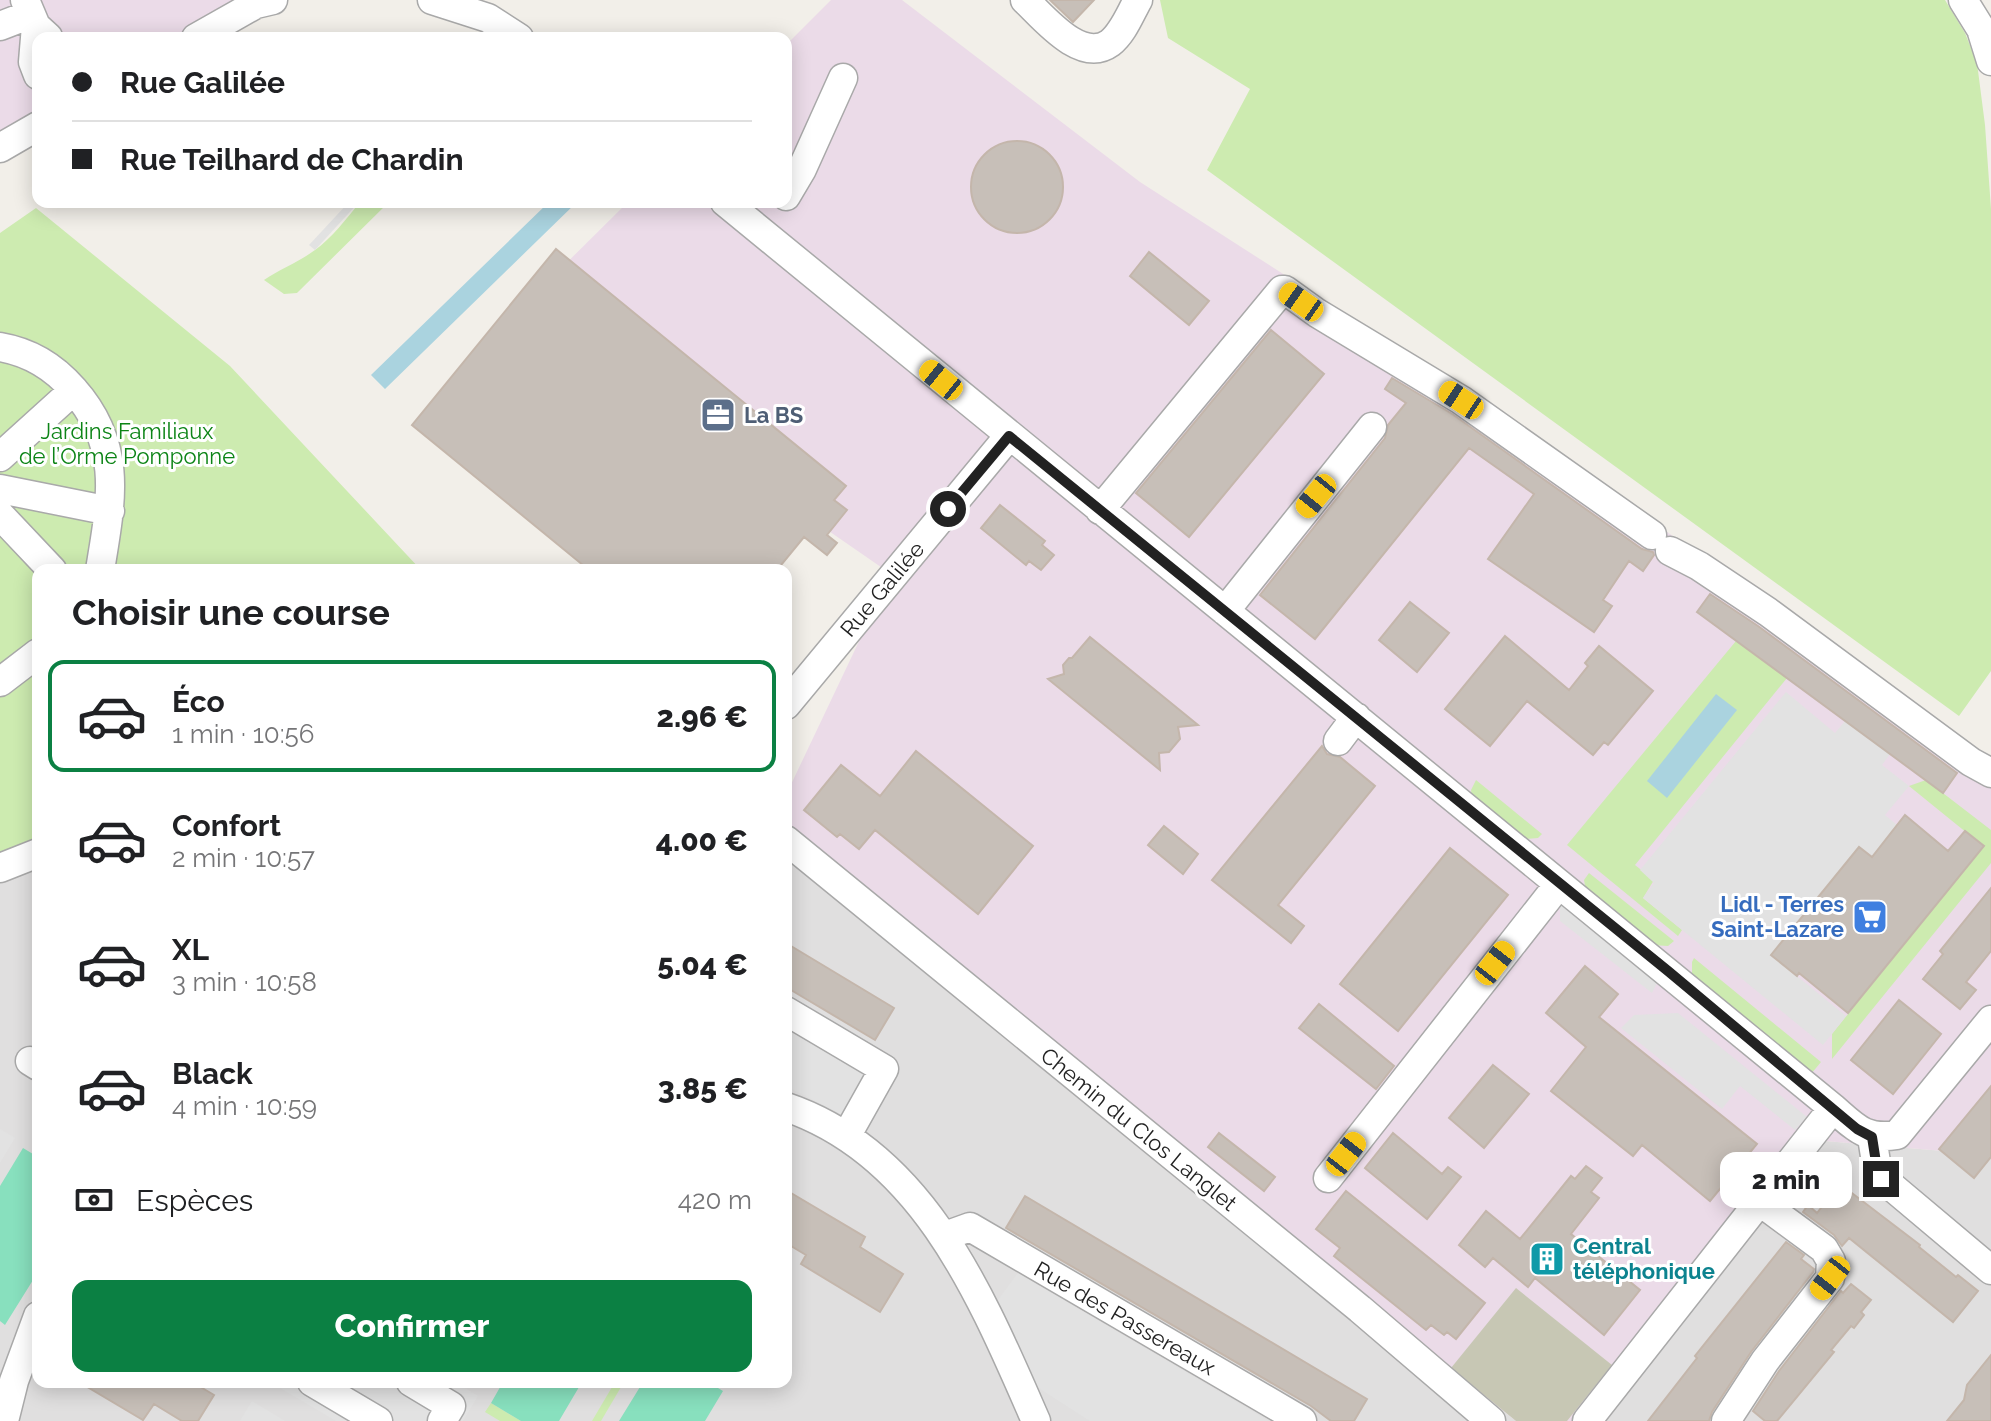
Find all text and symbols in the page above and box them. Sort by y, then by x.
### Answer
text: Rue Galilée [120,65,285,100]
text: Rue Teilhard de Chardin [120,142,464,177]
car [1274,278,1328,326]
car [915,356,967,404]
car [1434,377,1488,423]
office icon: La BS [699,396,737,434]
place label: La BS [744,402,803,428]
park label: Jardins Familiaux de l’Orme Pomponne [19,418,235,469]
car [1292,470,1340,522]
route start [930,491,966,527]
street label: Rue Galilée [835,536,929,642]
text: Choisir une course [72,591,390,633]
icon: car [76,680,148,752]
text: Éco [172,684,225,719]
text: 2.96 € [657,699,748,734]
text: 1 min · 10:56 [172,719,314,749]
icon: car [76,804,148,876]
text: Confort [172,808,281,843]
text: 4.00 € [656,823,748,858]
text: 2 min · 10:57 [172,843,315,873]
place label: Lidl - Terres Saint-Lazare [1711,891,1844,942]
supermarket icon: Lidl - Terres Saint-Lazare [1851,898,1889,936]
icon: car [76,928,148,1000]
text: XL [172,932,209,967]
car [1471,937,1519,989]
text: 5.04 € [657,947,748,982]
text: 3 min · 10:58 [172,967,317,997]
street label: Chemin du Clos Langlet [1036,1042,1243,1216]
icon: car [76,1052,148,1124]
text: Black [172,1056,253,1091]
text: 3.85 € [658,1071,748,1106]
text: 4 min · 10:59 [172,1091,317,1121]
car [1322,1128,1370,1180]
callout: 2 min [1721,1151,1853,1207]
route end [1863,1161,1899,1197]
text: 2 min [1752,1165,1820,1195]
icon: cash [72,1178,116,1222]
text: Espèces [136,1183,253,1218]
text: 420 m [678,1185,752,1215]
place label: Central téléphonique [1573,1233,1715,1284]
building icon: Central téléphonique [1528,1240,1566,1278]
car [1806,1252,1854,1304]
street label: Rue des Passereaux [1030,1256,1220,1380]
button: Confirmer [72,1280,752,1372]

